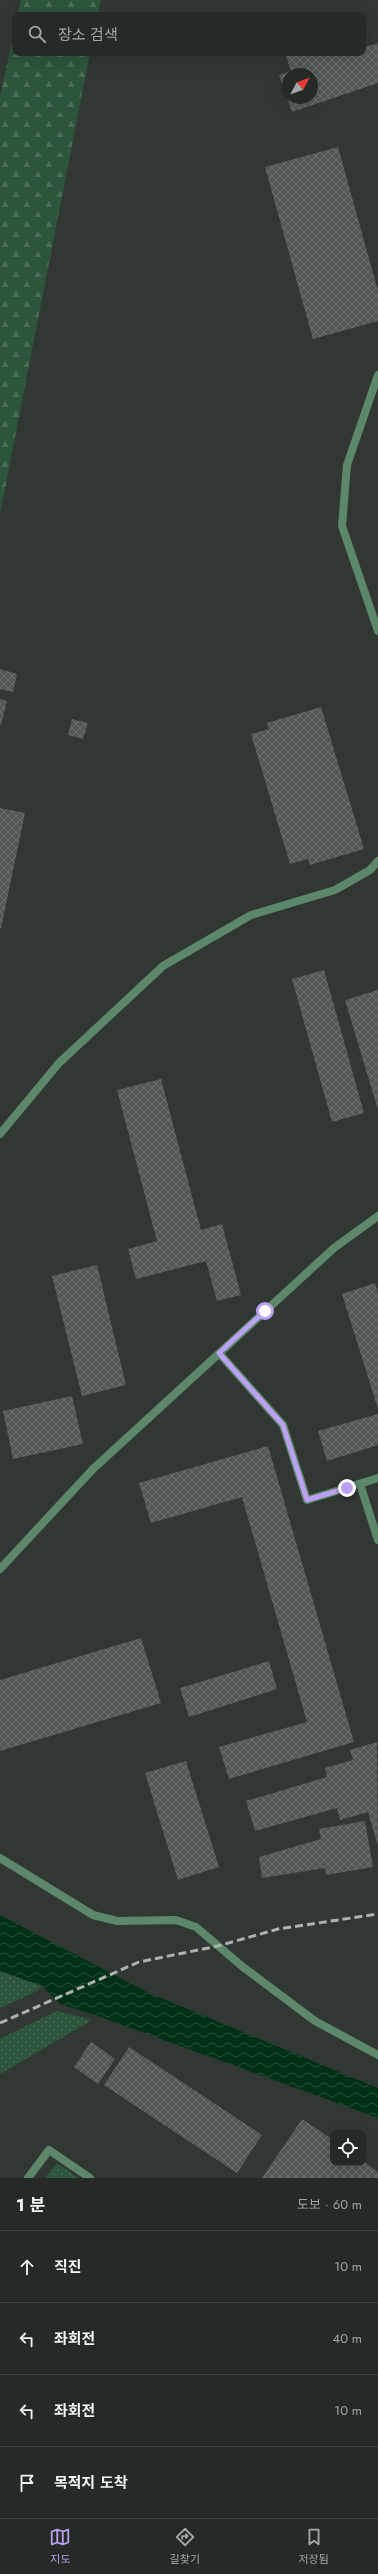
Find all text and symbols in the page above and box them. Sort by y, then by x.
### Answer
search box [12,12,366,56]
icon: search [26,23,48,45]
text: 장소 검색 [58,24,118,46]
north arrow [282,68,318,104]
route start [256,1302,274,1320]
route end [338,1479,356,1497]
map controls [330,2130,366,2166]
button: locate [330,2130,366,2166]
text: 1 분 [16,2193,45,2217]
text: 도보 · 60 m [297,2195,362,2214]
icon: ahead [16,2256,38,2278]
text: 직진 [54,2256,82,2278]
text: 10 m [334,2257,362,2276]
icon: left [16,2328,38,2350]
text: 좌회전 [54,2328,95,2350]
text: 40 m [333,2329,362,2348]
icon: left [16,2400,38,2422]
text: 좌회전 [54,2400,95,2422]
text: 10 m [334,2401,362,2420]
icon: arrive [16,2472,38,2494]
text: 목적지 도착 [54,2472,128,2494]
tab: 지도 [49,2526,71,2567]
tab: 길찾기 [170,2526,200,2567]
tab: 저장됨 [298,2526,329,2567]

